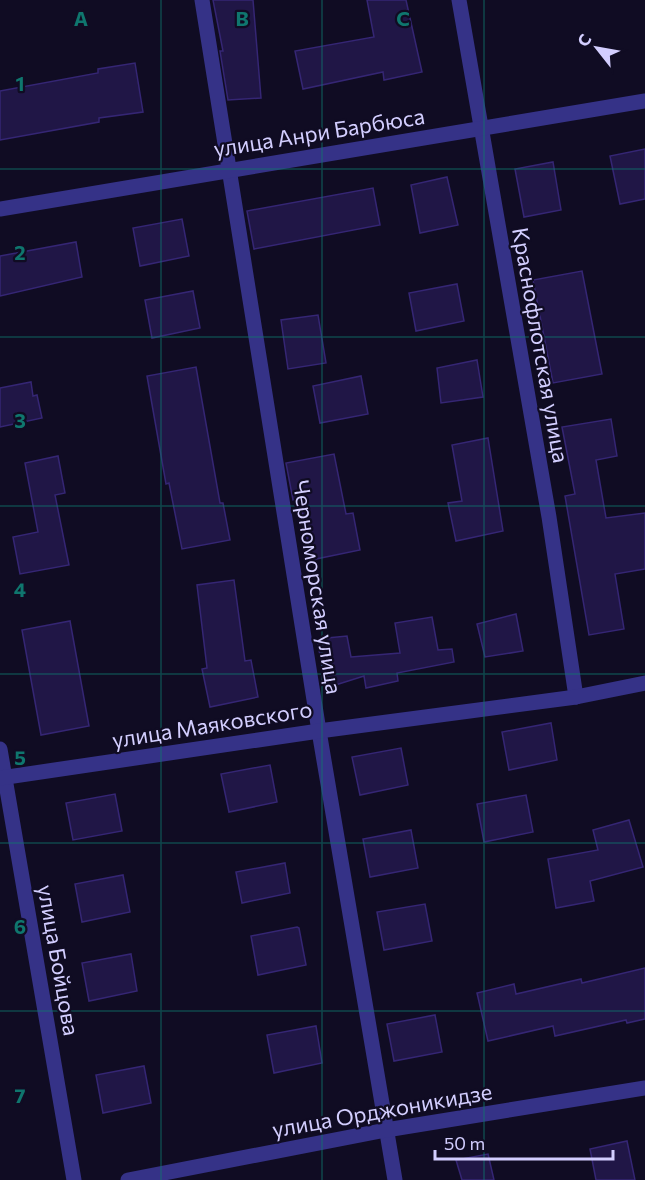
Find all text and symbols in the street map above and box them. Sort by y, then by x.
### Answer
text: A [74,6,88,30]
text: B [235,6,249,30]
text: C [396,6,410,30]
north arrow [567,18,627,78]
text: С [573,30,595,50]
text: 1 [15,71,25,95]
street label: улица Анри Барбюса [211,102,427,162]
street label: Краснофлотская улица [507,225,575,465]
text: 2 [14,240,26,264]
text: 3 [14,408,26,432]
street label: Черноморская улица [288,478,348,696]
text: 4 [14,577,26,601]
street label: улица Маяковского [110,695,314,753]
text: 5 [14,745,26,769]
street label: улица Бойцова [32,882,86,1038]
text: 6 [14,914,26,938]
street label: улица Орджоникидзе [270,1077,494,1143]
text: 7 [15,1083,26,1107]
scale bar [435,1123,614,1161]
text: 50 m [444,1132,485,1154]

